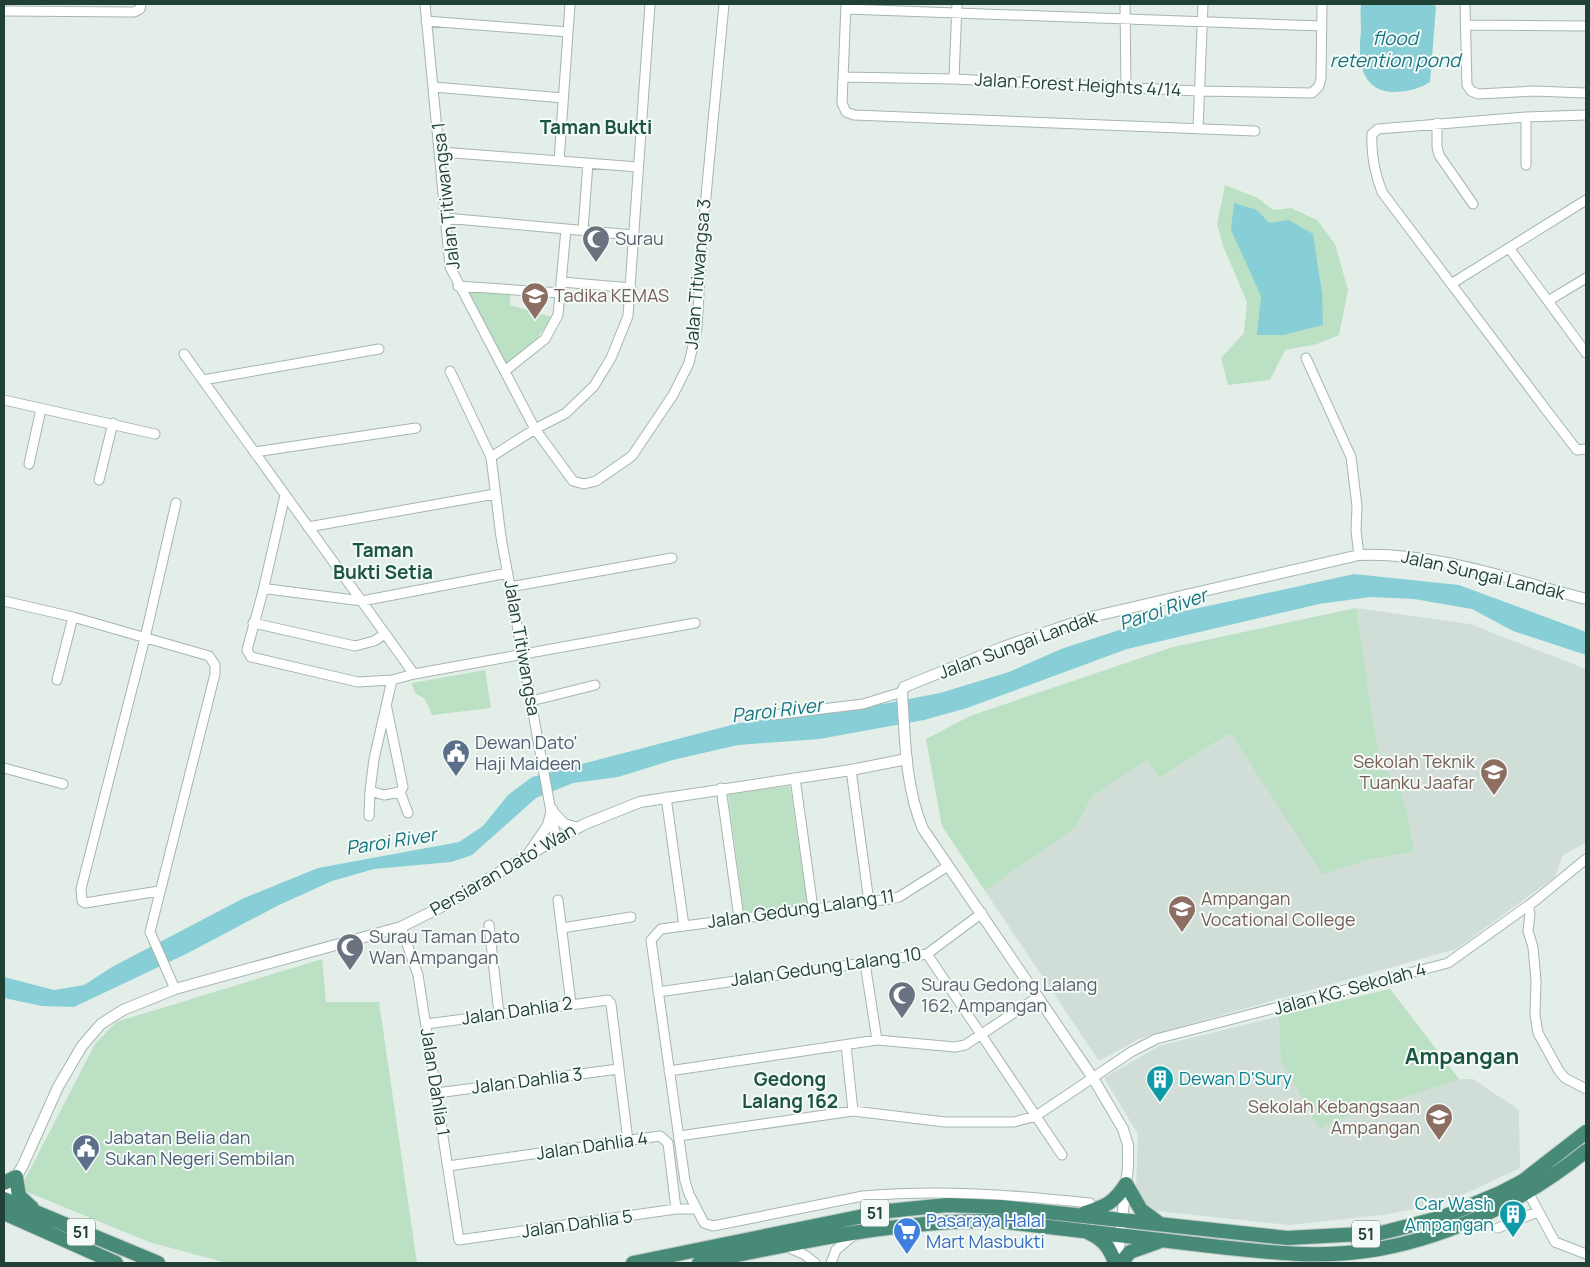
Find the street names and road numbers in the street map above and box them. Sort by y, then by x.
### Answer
street label: Jalan Forest Heights 4/14 [974,67,1182,101]
street label: Jalan Titiwangsa 1 [425,121,465,271]
street label: Jalan Titiwangsa 3 [678,198,716,350]
street label: Jalan Sungai Landak [1399,544,1568,605]
street label: Jalan Titiwangsa [499,578,547,718]
street label: Jalan Sungai Landak [935,604,1101,684]
street label: Persiaran Dato' Wan [425,818,580,921]
street label: Jalan Gedung Lalang 11 [706,883,896,933]
street label: Jalan Gedung Lalang 10 [729,941,923,991]
street label: Jalan KG. Sekolah 4 [1271,956,1429,1020]
street label: Jalan Dahlia 2 [460,990,574,1030]
street label: Jalan Dahlia 1 [416,1026,456,1137]
street label: Jalan Dahlia 3 [470,1061,584,1099]
street label: Jalan Dahlia 4 [535,1125,649,1165]
road number: 51 [861,1200,889,1226]
street label: Jalan Dahlia 5 [520,1203,634,1243]
road number: 51 [67,1218,95,1246]
road number: 51 [1352,1220,1380,1248]

